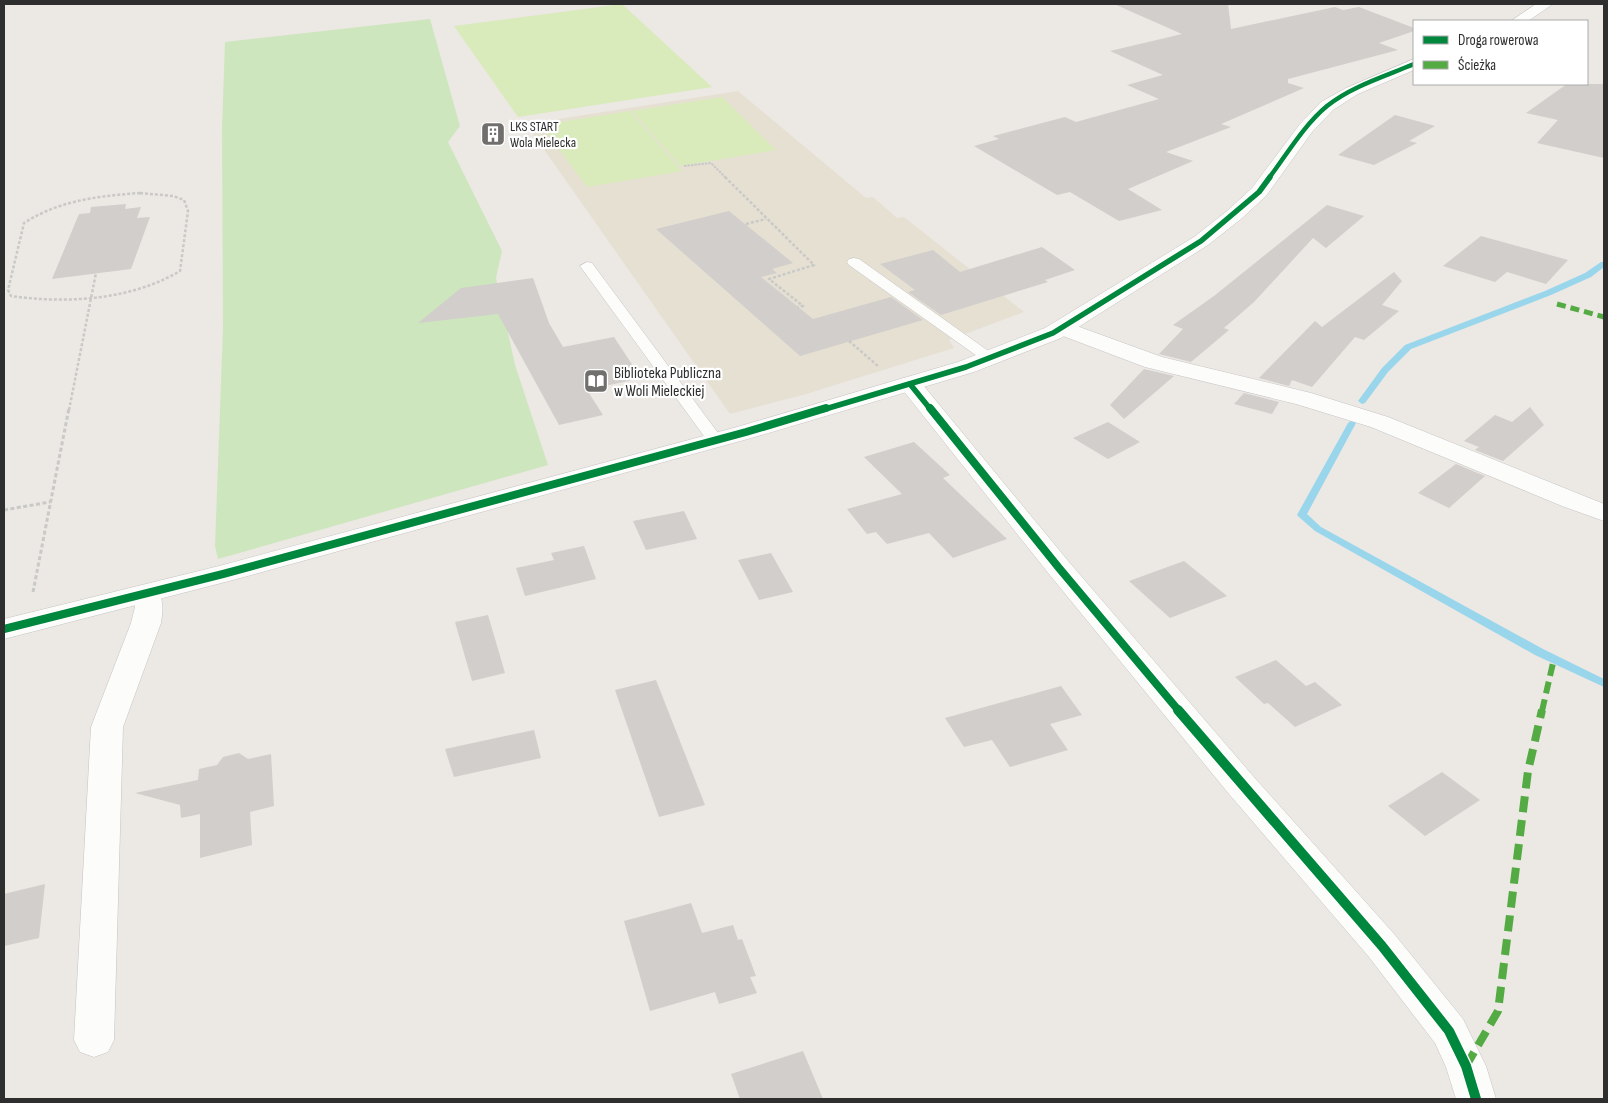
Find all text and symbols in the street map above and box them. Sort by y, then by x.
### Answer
legend [1413,20,1588,85]
text: Droga rowerowa [1458,31,1539,50]
text: Ścieżka [1458,56,1496,75]
place label: LKS START Wola Mielecka [510,118,576,151]
building icon: LKS START Wola Mielecka [480,121,506,147]
place label: Biblioteka Publiczna w Woli Mieleckiej [614,364,721,401]
library icon: Biblioteka Publiczna w Woli Mieleckiej [583,368,609,394]

